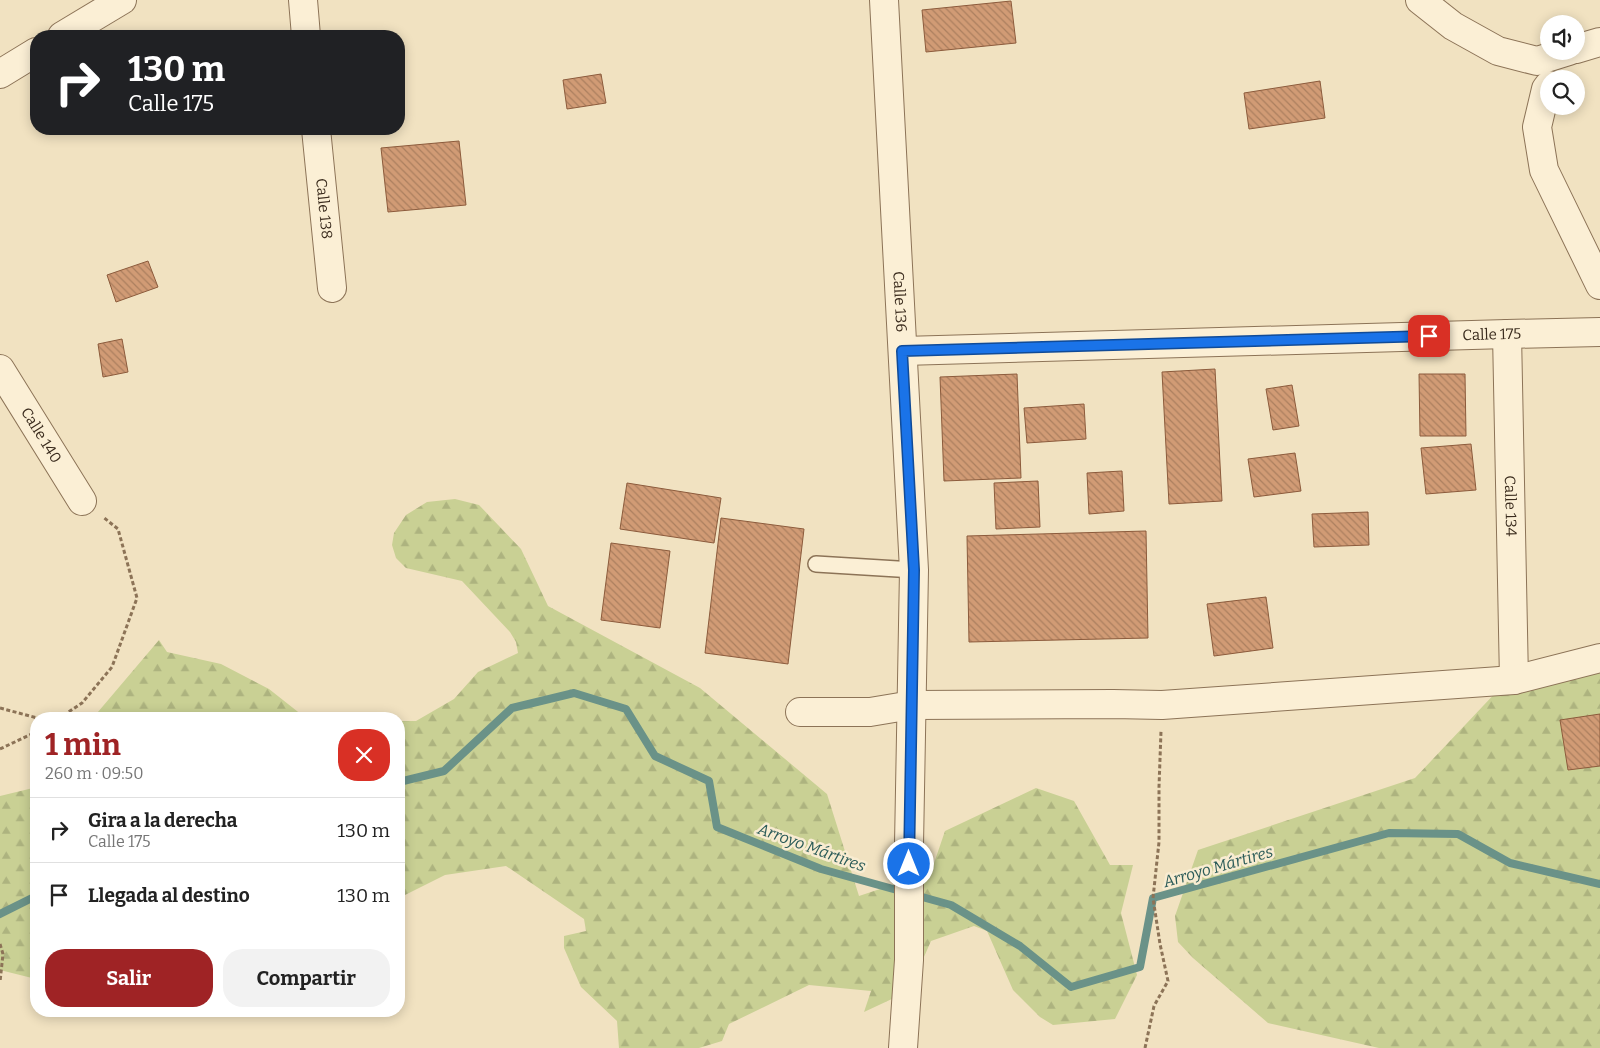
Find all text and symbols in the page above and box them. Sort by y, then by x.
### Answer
map controls [1540,15,1585,115]
button: sound [1540,15,1585,60]
text: 130 m [128,48,225,90]
icon: right [45,50,110,115]
button: search [1540,70,1585,115]
text: Calle 175 [128,90,214,117]
street label: Calle 138 [312,177,336,240]
street label: Calle 136 [889,271,910,333]
pin [1408,315,1450,357]
icon: arrive [1415,322,1443,350]
street label: Calle 175 [1462,325,1521,344]
street label: Calle 140 [17,404,65,466]
street label: Calle 134 [1501,475,1520,537]
text: 1 min [45,727,121,763]
button: close [338,729,390,781]
text: 260 m · 09:50 [45,764,143,783]
text: Gira a la derecha [88,809,237,832]
icon: right [45,816,73,844]
text: 130 m [337,819,390,842]
water label: Arroyo Mártires [755,819,869,876]
text: Calle 175 [88,832,151,851]
position arrow [882,837,934,889]
water label: Arroyo Mártires [1160,842,1275,891]
icon: arrive [45,881,73,909]
text: Llegada al destino [88,884,250,907]
text: 130 m [337,884,390,907]
button: Salir [45,949,213,1007]
button: Compartir [223,949,390,1007]

